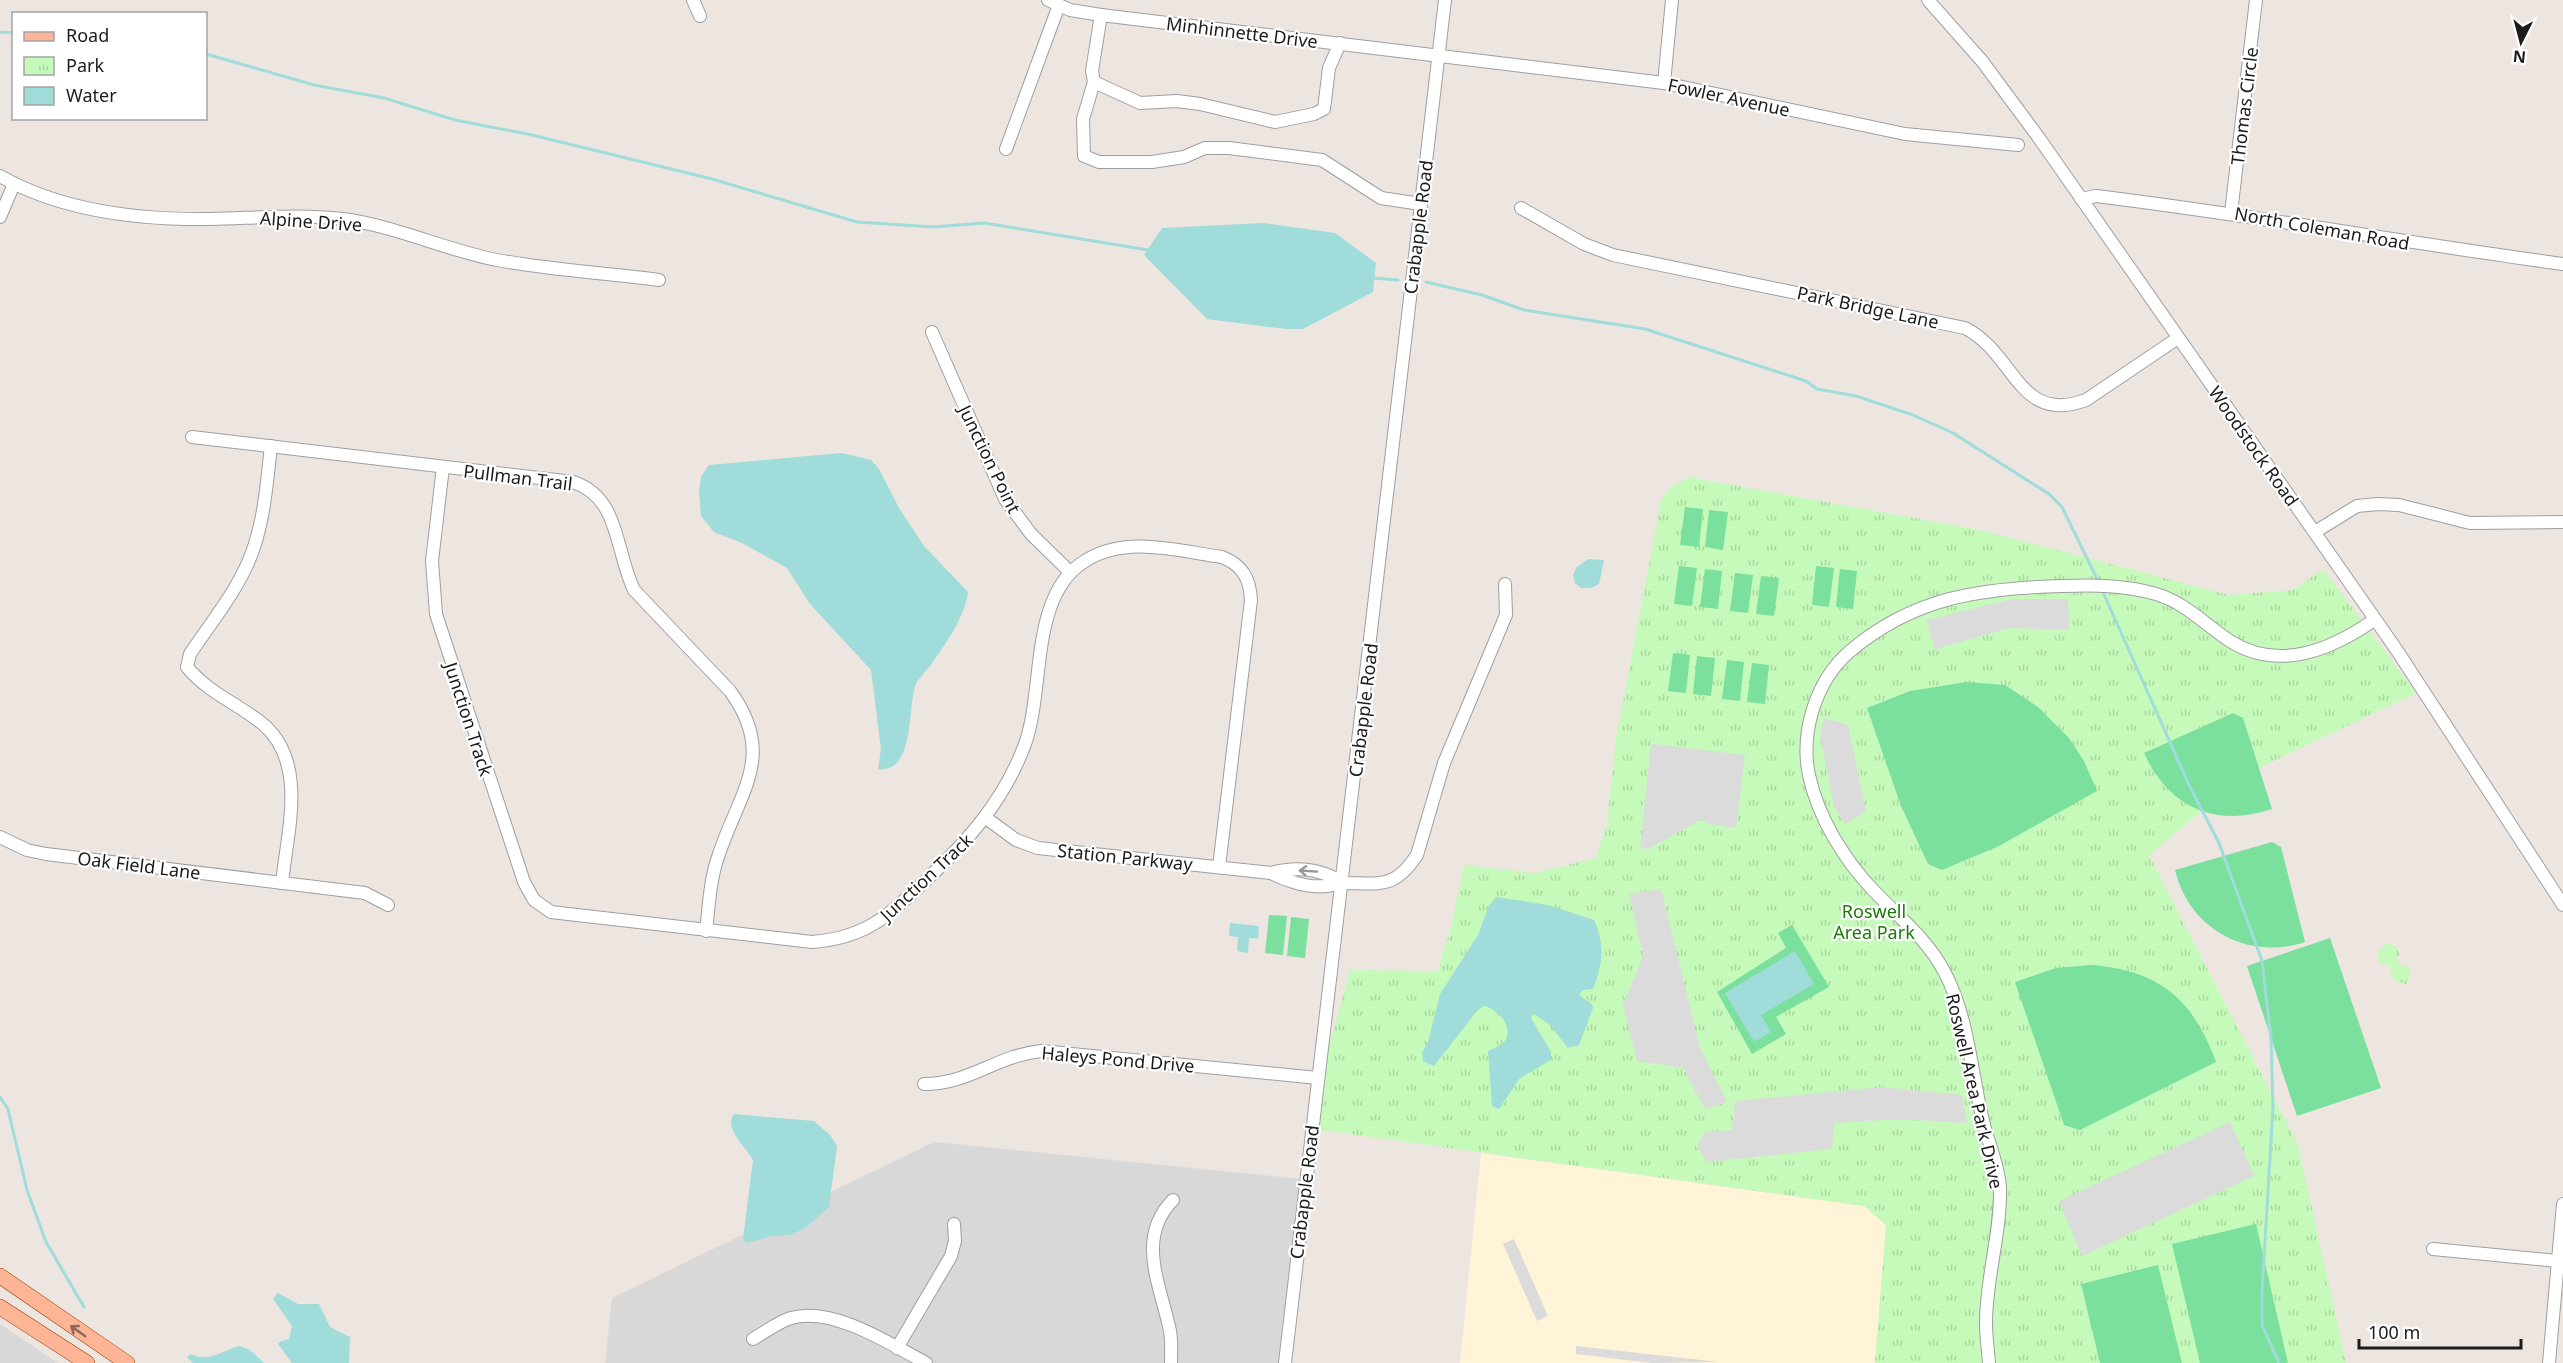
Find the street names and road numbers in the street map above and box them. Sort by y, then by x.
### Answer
street label: Minhinnette Drive [1165,11,1319,53]
street label: Thomas Circle [2225,46,2263,166]
street label: Fowler Avenue [1666,72,1792,122]
street label: Crabapple Road [1398,159,1438,295]
street label: North Coleman Road [2233,201,2411,255]
street label: Alpine Drive [259,205,363,237]
street label: Park Bridge Lane [1795,280,1941,334]
street label: Woodstock Road [2204,381,2304,511]
street label: Junction Point [953,399,1027,518]
street label: Pullman Trail [462,458,574,496]
street label: Crabapple Road [1343,642,1383,778]
street label: Junction Track [439,657,499,779]
street label: Junction Track [873,828,978,927]
street label: Station Parkway [1056,838,1195,876]
street label: Oak Field Lane [76,846,202,884]
street label: Roswell Area Park Drive [1941,991,2009,1191]
street label: Haleys Pond Drive [1040,1040,1196,1078]
street label: Crabapple Road [1284,1124,1324,1260]

